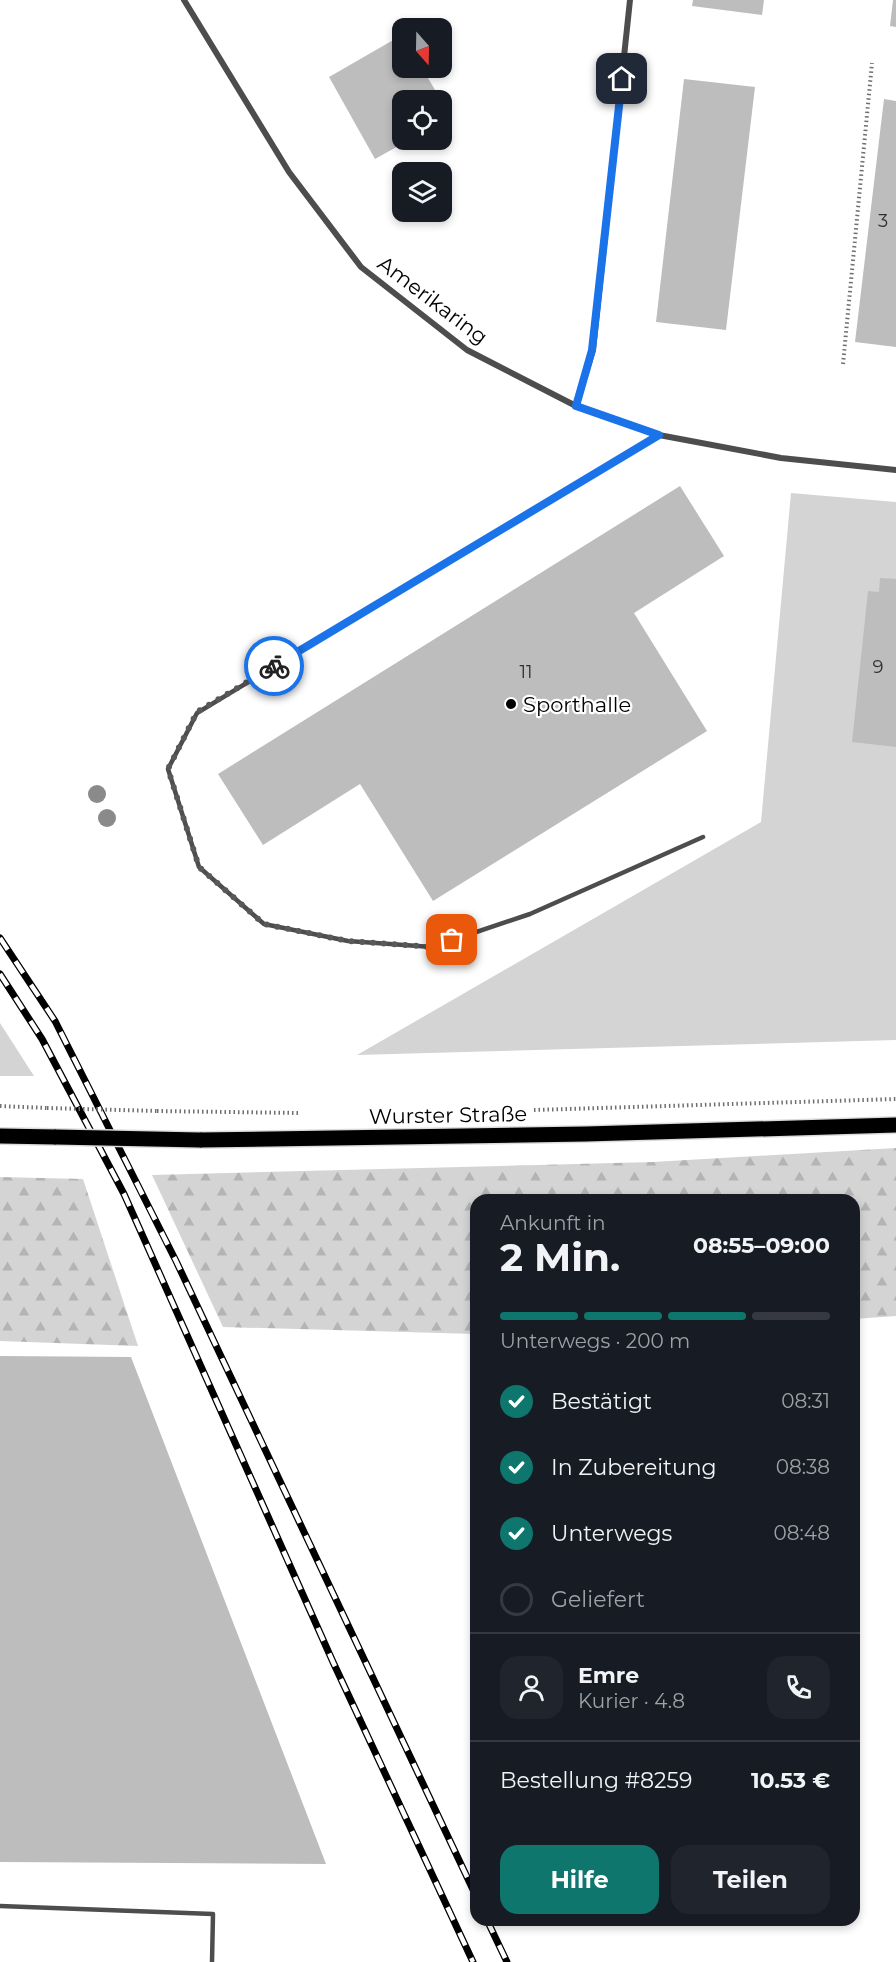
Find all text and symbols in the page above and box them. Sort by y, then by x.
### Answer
north arrow [392,18,452,78]
map controls [392,18,452,222]
pin [596,53,647,104]
icon: home [605,62,638,95]
button: locate [392,90,452,150]
button: layers [392,162,452,222]
house number: 3 [878,210,888,232]
street label: Amerikaring [373,251,493,349]
courier [244,636,304,696]
icon: bike [258,650,291,683]
house number: 9 [873,656,884,678]
house number: 11 [520,661,533,683]
place label: Sporthalle [523,692,631,717]
marker: Sporthalle [504,697,518,711]
pin [426,914,477,965]
icon: bag [435,923,468,956]
street label: Wurster Straße [369,1101,527,1129]
text: Ankunft in [500,1211,606,1235]
text: 08:55–09:00 [693,1232,830,1259]
text: 2 Min. [500,1233,620,1281]
text: Unterwegs · 200 m [500,1329,690,1353]
icon: check [500,1385,533,1418]
text: Bestätigt [551,1388,652,1415]
text: 08:31 [781,1389,830,1413]
icon: check [500,1451,533,1484]
text: In Zubereitung [551,1454,717,1481]
text: 08:38 [776,1455,830,1479]
icon: check [500,1517,533,1550]
text: Unterwegs [551,1520,672,1547]
text: 08:48 [774,1521,830,1545]
text: Geliefert [551,1586,645,1613]
button: person [500,1656,563,1719]
button: phone [767,1656,830,1719]
text: Emre [578,1662,639,1689]
text: Kurier · 4.8 [578,1689,685,1713]
text: Bestellung #8259 [500,1767,692,1794]
text: 10.53 € [751,1767,830,1794]
button: Hilfe [500,1845,659,1914]
button: Teilen [671,1845,830,1914]

